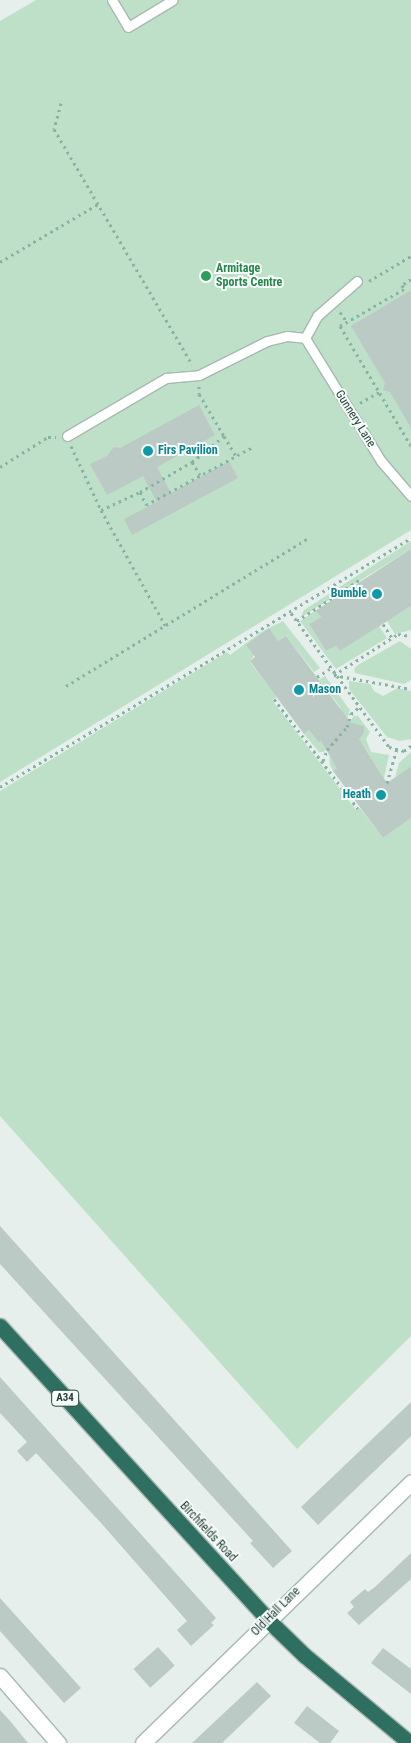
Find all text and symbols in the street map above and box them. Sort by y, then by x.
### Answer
place label: Armitage Sports Centre [216,262,282,290]
marker: Armitage Sports Centre [200,270,212,282]
street label: Gunnery Lane [332,388,378,450]
place label: Firs Pavilion [158,444,218,458]
marker: Firs Pavilion [142,445,154,457]
place label: Bumble [331,587,367,601]
marker: Bumble [371,588,383,600]
place label: Mason [309,683,341,697]
marker: Mason [293,684,305,696]
place label: Heath [343,788,371,802]
marker: Heath [375,789,387,801]
road number: A34 [50,1390,80,1406]
street label: Birchfields Road [177,1499,239,1565]
street label: Old Hall Lane [249,1585,303,1639]

